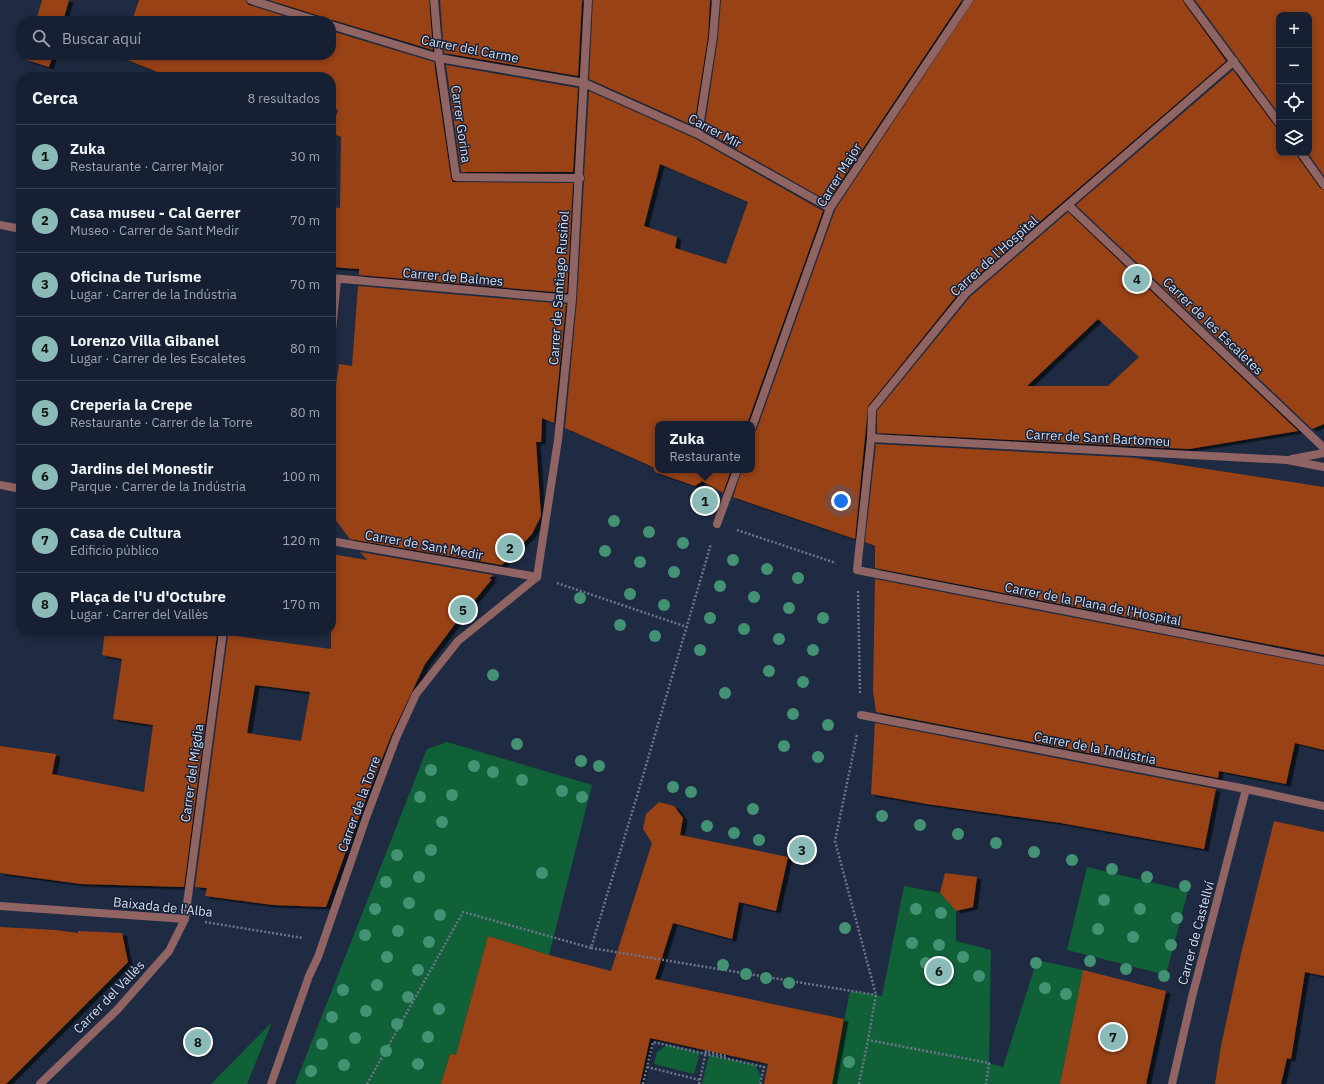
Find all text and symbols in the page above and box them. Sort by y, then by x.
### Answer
map controls [1276,12,1312,156]
button: + [1276,12,1312,48]
search box [16,16,336,60]
icon: search [30,27,52,49]
text: Buscar aquí [62,29,141,48]
street label: Carrer del Carme [420,31,520,67]
button: − [1276,48,1312,84]
street label: Carrer Gorina [447,84,475,164]
button: locate [1276,84,1312,120]
text: Cerca [32,87,78,109]
text: 8 resultados [247,90,320,107]
street label: Carrer Mir [685,110,745,152]
button: layers [1276,120,1312,156]
text: Zuka [70,139,105,158]
street label: Carrer Major [813,140,865,210]
text: 1 [41,148,49,165]
text: 30 m [290,148,320,165]
text: Restaurante · Carrer Major [70,158,224,175]
text: Casa museu - Cal Gerrer [70,203,240,222]
street label: Carrer de Santiago Rusiñol [545,210,573,366]
text: 2 [41,212,49,229]
text: 70 m [290,212,320,229]
street label: Carrer de l'Hospital [946,212,1042,300]
text: Museo · Carrer de Sant Medir [70,222,239,239]
street label: Carrer de Balmes [402,264,504,290]
pin: 4 [1124,264,1150,294]
text: Oficina de Turisme [70,267,201,286]
street label: Carrer de les Escaletes [1159,274,1267,378]
text: 3 [41,276,49,293]
text: 70 m [290,276,320,293]
text: Lugar · Carrer de la Indústria [70,286,237,303]
text: Lorenzo Villa Gibanel [70,331,219,350]
text: 4 [41,340,49,357]
text: 80 m [290,340,320,357]
text: Lugar · Carrer de les Escaletes [70,350,246,367]
text: Creperia la Crepe [70,395,193,414]
text: 5 [41,404,49,421]
text: 80 m [290,404,320,421]
text: Restaurante · Carrer de la Torre [70,414,253,431]
popup [655,421,755,473]
street label: Carrer de Sant Bartomeu [1025,426,1171,450]
text: Zuka [669,429,705,448]
text: Restaurante [669,448,741,465]
text: Jardins del Monestir [70,459,214,478]
text: 6 [41,468,49,485]
text: 100 m [282,468,320,485]
text: Parque · Carrer de la Indústria [70,478,246,495]
pin: 1 [692,486,718,516]
your location [831,491,851,511]
text: Casa de Cultura [70,523,181,542]
street label: Carrer de Sant Medir [363,526,485,564]
text: 7 [41,532,49,549]
text: 120 m [282,532,320,549]
pin: 2 [497,533,523,563]
text: Edificio público [70,542,159,559]
street label: Carrer de la Plana de l'Hospital [1003,579,1183,630]
text: Plaça de l'U d'Octubre [70,587,226,606]
pin: 5 [450,595,476,625]
text: 8 [41,596,49,613]
text: 170 m [282,596,320,613]
text: Lugar · Carrer del Vallès [70,606,208,623]
street label: Carrer del Migdia [177,723,207,823]
street label: Carrer de la Indústria [1032,728,1158,768]
street label: Carrer de la Torre [334,754,384,854]
pin: 3 [789,835,815,865]
street label: Carrer de Castellví [1174,879,1218,987]
street label: Baixada de l'Alba [112,893,214,921]
pin: 6 [926,956,952,986]
street label: Carrer del Vallès [70,957,148,1037]
pin: 7 [1100,1022,1126,1052]
pin: 8 [185,1027,211,1057]

